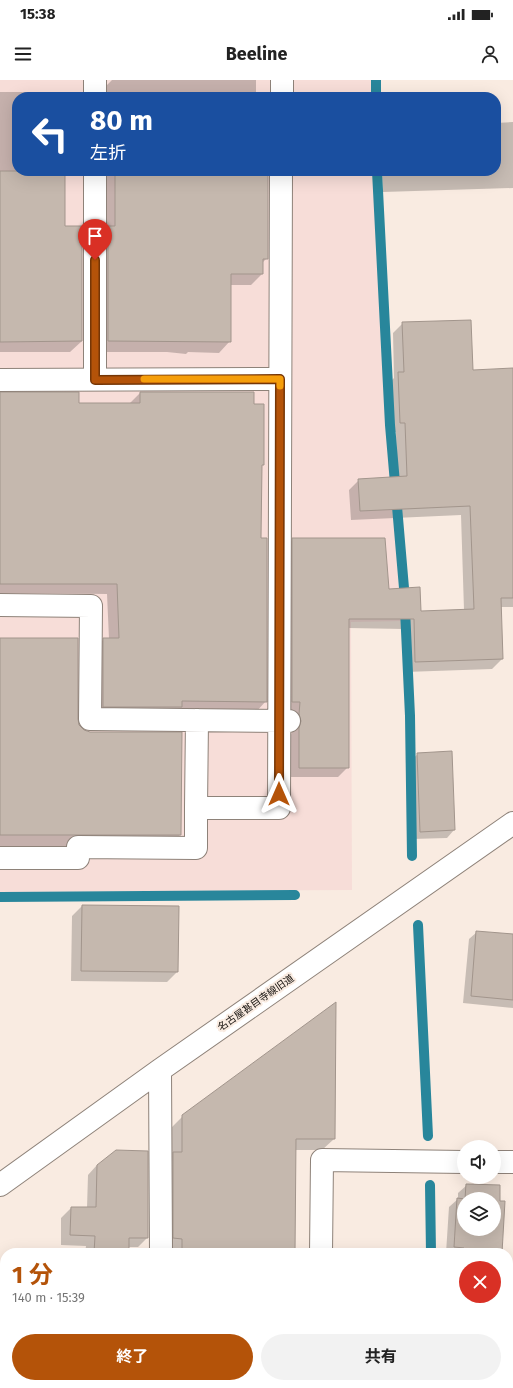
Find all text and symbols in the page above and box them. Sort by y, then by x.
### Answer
text: 15:38 [20,5,55,23]
icon: menu [12,43,34,65]
text: Beeline [226,43,287,65]
icon: person [479,43,501,65]
text: 80 m [90,104,153,137]
icon: left [24,108,76,160]
text: 左折 [90,142,126,164]
pin [78,219,112,260]
icon: arrive [84,225,106,247]
position arrow [258,773,300,815]
street label: 名古屋甚目寺線旧道 [216,972,296,1034]
map controls [457,1140,501,1236]
button: sound [457,1140,501,1184]
button: layers [457,1192,501,1236]
text: 1 分 [12,1261,53,1289]
button: close [459,1261,501,1303]
text: 140 m · 15:39 [12,1290,85,1305]
button: 終了 [12,1334,253,1380]
button: 共有 [261,1334,501,1380]

